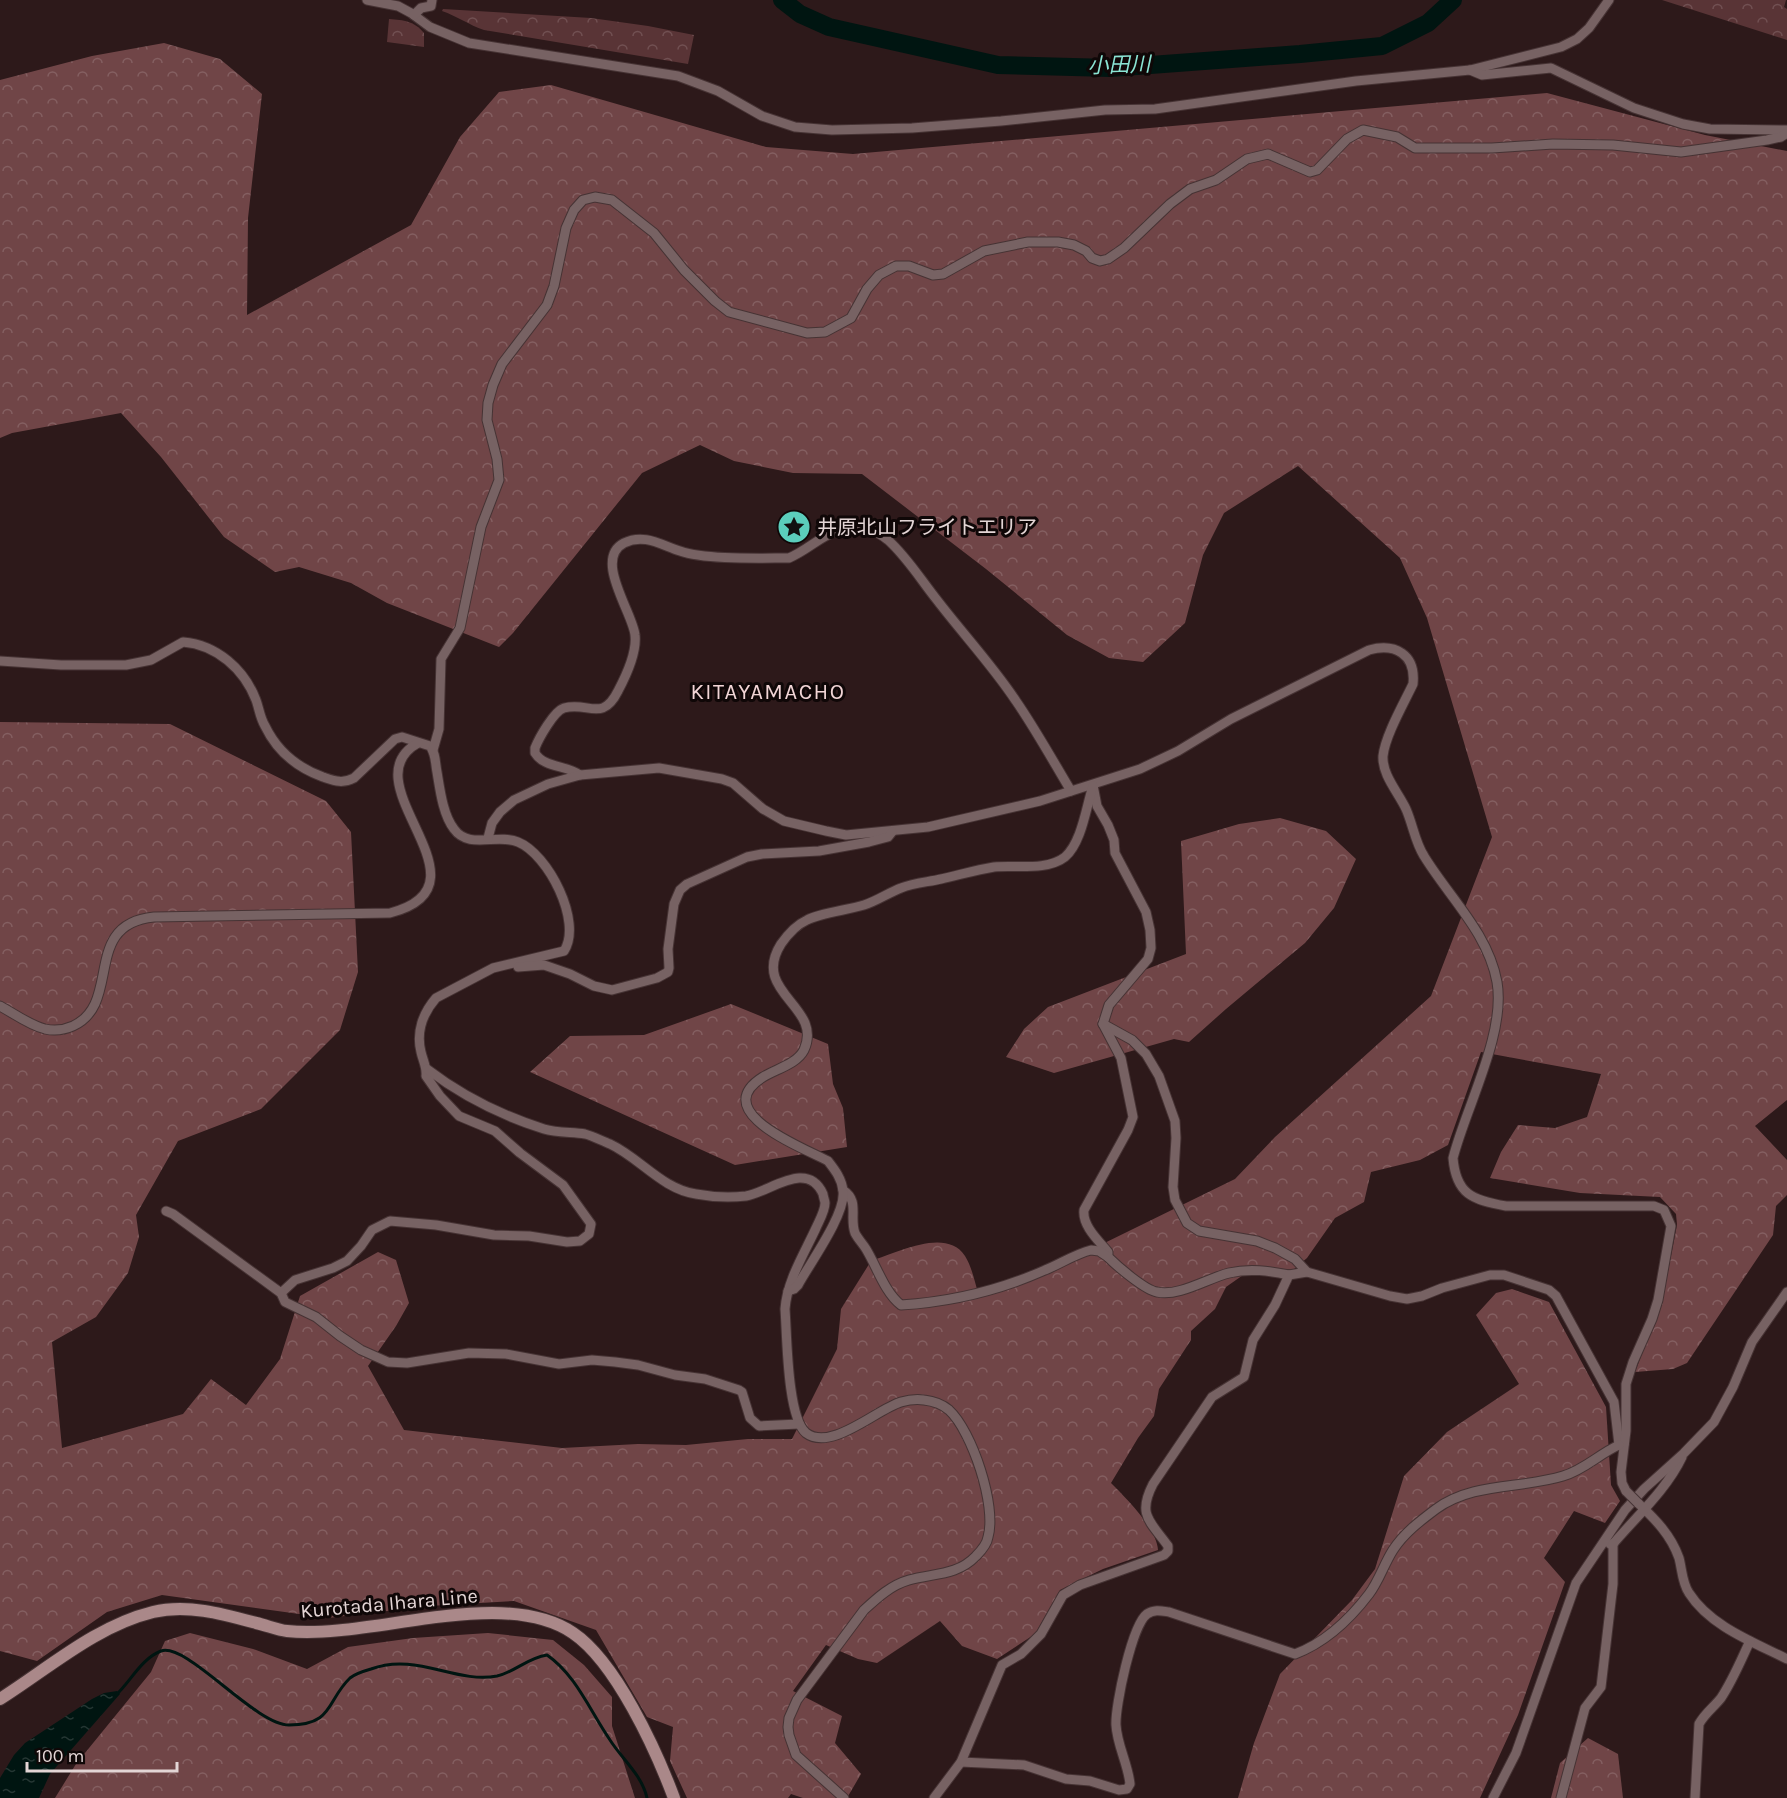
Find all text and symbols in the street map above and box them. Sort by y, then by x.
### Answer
water label: 小田川 [1087,52,1153,78]
place icon: 井原北山フライトエリア [776,509,812,545]
place label: 井原北山フライトエリア [817,516,1037,539]
district label: KITAYAMACHO [690,679,846,705]
street label: Kurotada Ihara Line [299,1584,479,1623]
scale bar [27,1735,177,1773]
text: 100 m [36,1745,84,1767]

